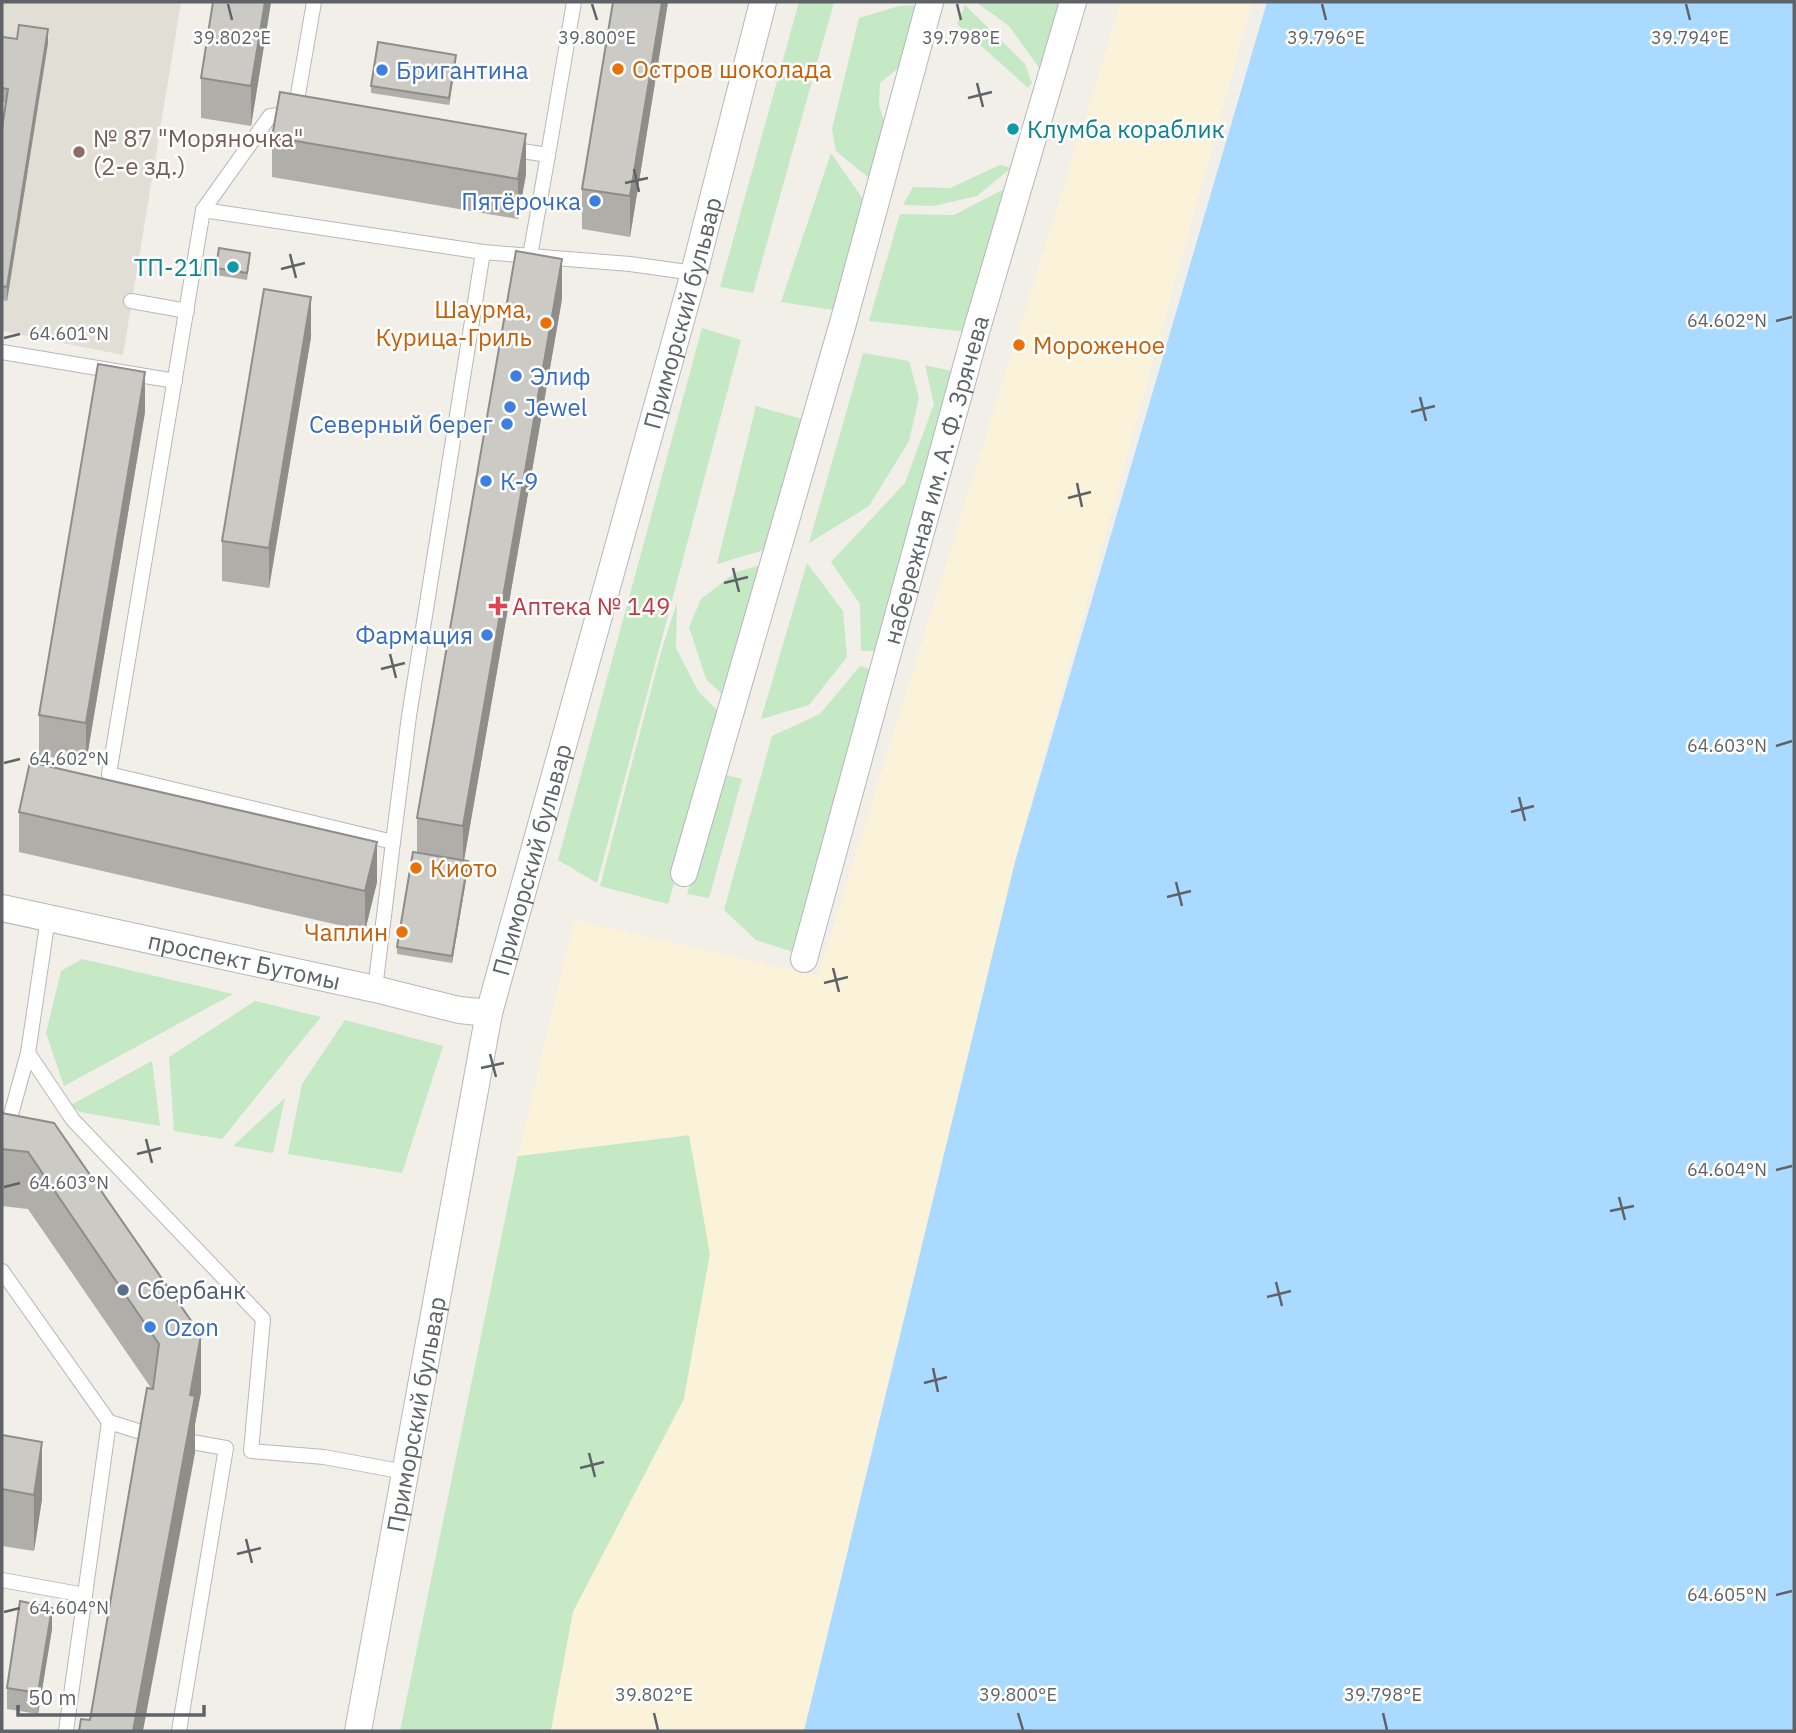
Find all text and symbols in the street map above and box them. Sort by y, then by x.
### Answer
text: 39.802°E [193,26,271,49]
text: 39.800°E [558,26,636,49]
text: 39.798°E [922,26,1000,49]
text: 39.796°E [1287,26,1365,49]
text: 39.794°E [1651,26,1729,49]
place label: Остров шоколада [632,53,832,85]
place label: Бригантина [396,54,529,86]
marker: Остров шоколада [610,61,626,77]
marker: Бригантина [374,62,390,78]
place label: Клумба кораблик [1027,113,1225,145]
marker: Клумба кораблик [1005,121,1021,137]
place label: № 87 "Моряночка" (2-е зд.) [93,122,303,182]
marker: № 87 "Моряночка" (2-е зд.) [71,144,87,160]
place label: Пятёрочка [461,185,581,217]
marker: Пятёрочка [587,193,603,209]
street label: Приморский бульвар [636,194,729,433]
place label: ТП-21П [134,251,219,283]
marker: ТП-21П [225,259,241,275]
place label: Шаурма, Курица-Гриль [375,293,532,353]
text: 64.602°N [1687,309,1767,332]
street label: набережная им. А. Ф. Зрячева [875,311,996,648]
marker: Шаурма, Курица-Гриль [538,315,554,331]
text: 64.601°N [29,322,109,345]
place label: Мороженое [1033,329,1165,361]
marker: Мороженое [1011,337,1027,353]
place label: Элиф [530,360,591,392]
marker: Элиф [508,368,524,384]
place label: Jewel [524,391,587,423]
marker: Jewel [502,399,518,415]
place label: Северный берег [309,408,493,440]
marker: Северный берег [499,416,515,432]
place label: К-9 [500,465,538,497]
marker: К-9 [478,473,494,489]
place label: Аптека № 149 [512,590,670,622]
marker: Аптека № 149 [490,598,506,614]
place label: Фармация [355,619,473,651]
marker: Фармация [479,627,495,643]
text: 64.603°N [1687,734,1767,757]
street label: Приморский бульвар [484,740,579,979]
text: 64.602°N [29,747,109,770]
place label: Киото [430,852,497,884]
marker: Киото [408,860,424,876]
place label: Чаплин [304,916,388,948]
street label: проспект Бутомы [145,924,344,997]
marker: Чаплин [394,924,410,940]
text: 64.604°N [1687,1158,1767,1181]
text: 64.603°N [29,1171,109,1194]
place label: Сбербанк [137,1274,246,1306]
marker: Сбербанк [115,1282,131,1298]
street label: Приморский бульвар [379,1294,453,1535]
place label: Ozon [164,1311,219,1343]
marker: Ozon [142,1319,158,1335]
text: 64.605°N [1687,1583,1767,1606]
text: 64.604°N [29,1596,109,1619]
scale bar [18,1674,203,1718]
text: 50 m [28,1683,77,1711]
text: 39.802°E [615,1683,693,1706]
text: 39.800°E [979,1683,1057,1706]
text: 39.798°E [1344,1683,1422,1706]

